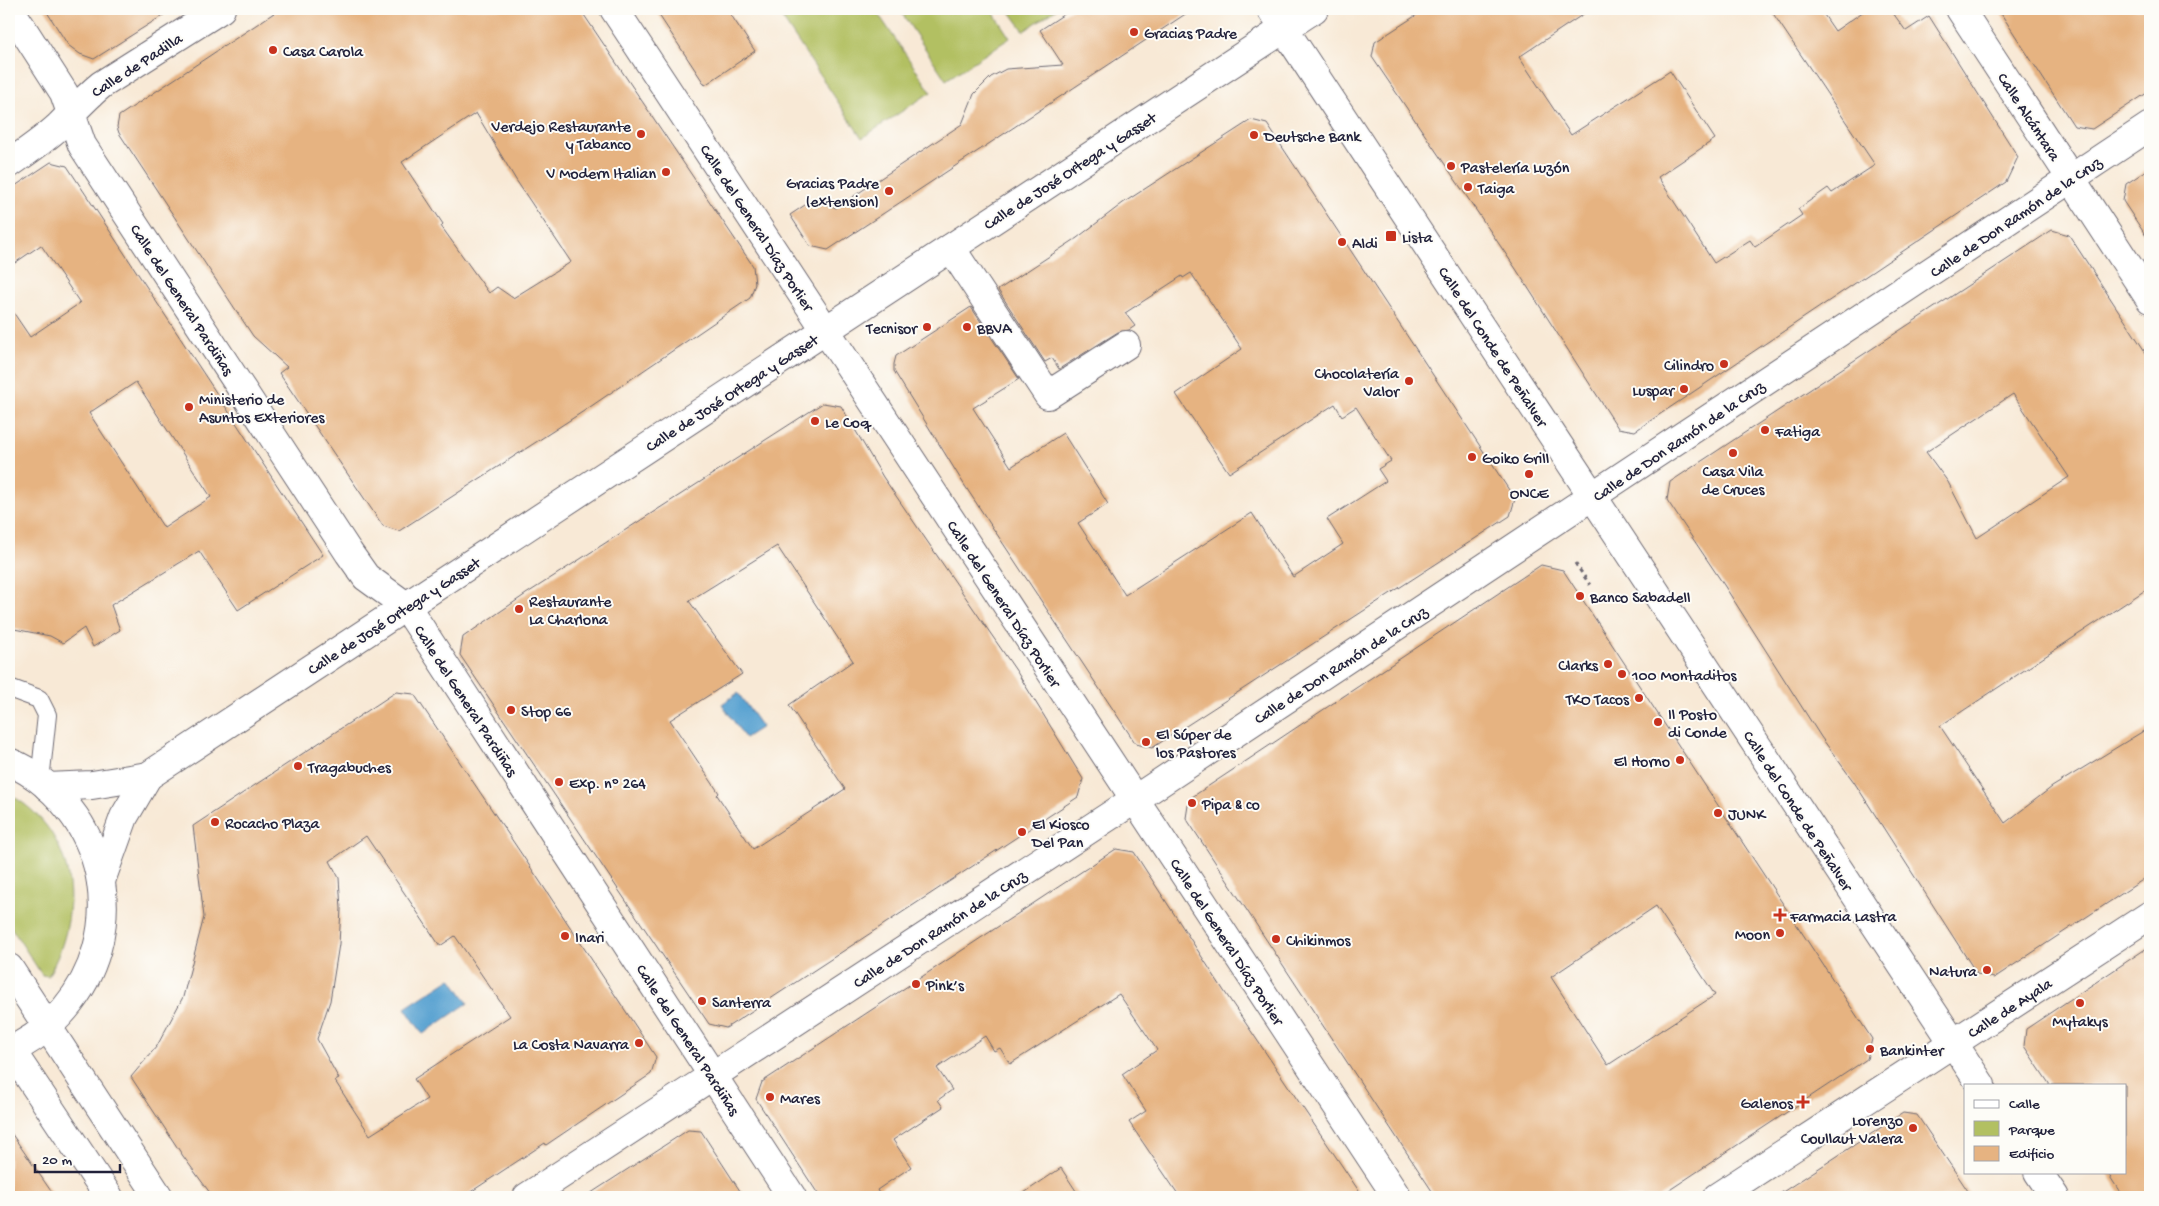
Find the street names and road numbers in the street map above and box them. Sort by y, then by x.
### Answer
street label: Calle de Padilla [89,30,188,103]
street label: Calle Alcántara [1991,70,2063,167]
street label: Calle de José Ortega y Gasset [981,109,1162,236]
street label: Calle del General Díaz Porlier [694,142,817,317]
street label: Calle de Don Ramón de la Cruz [1927,154,2107,284]
street label: Calle del General Pardiñas [124,222,237,381]
street label: Calle del Conde de Peñalver [1432,264,1551,433]
street label: Calle de José Ortega y Gasset [643,331,824,458]
street label: Calle de Don Ramón de la Cruz [1590,378,1770,508]
street label: Calle del General Díaz Porlier [941,518,1064,693]
street label: Calle de José Ortega y Gasset [305,554,486,681]
street label: Calle de Don Ramón de la Cruz [1252,603,1433,730]
street label: Calle del General Pardiñas [408,623,521,782]
street label: Calle del Conde de Peñalver [1737,728,1856,897]
street label: Calle del General Díaz Porlier [1164,856,1287,1031]
street label: Calle de Don Ramón de la Cruz [851,867,1032,994]
street label: Calle del General Pardiñas [630,962,743,1121]
street label: Calle de Ayala [1965,975,2058,1044]

